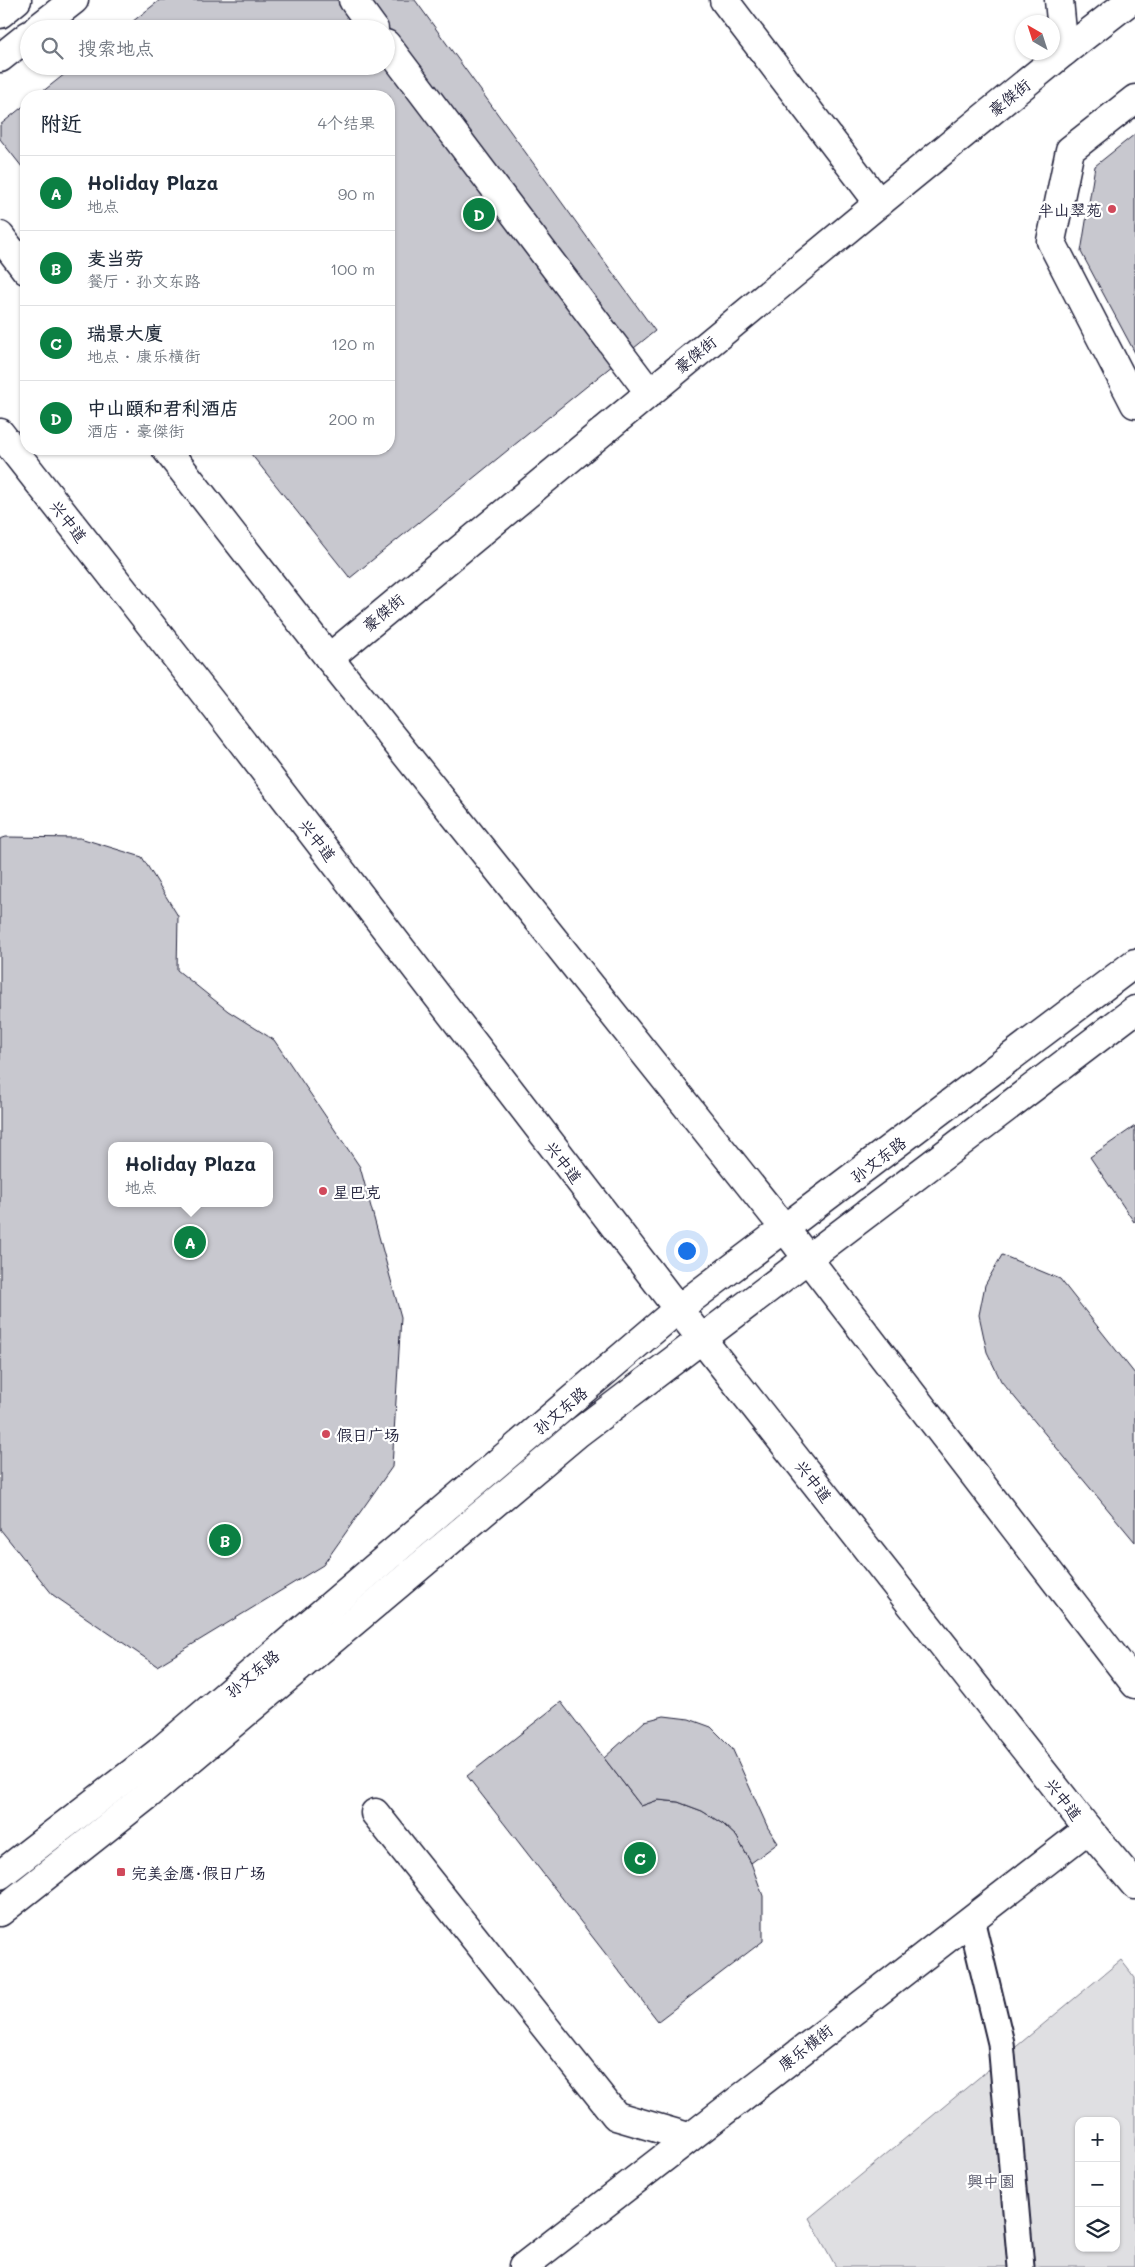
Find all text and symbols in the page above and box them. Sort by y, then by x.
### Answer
north arrow [1015,15,1060,60]
search box [20,20,395,75]
icon: search [38,34,66,62]
text: 搜索地点 [78,35,154,60]
street label: 豪傑街 [984,74,1034,120]
text: 附近 [40,109,82,136]
text: 4个结果 [318,112,375,133]
text: Holiday Plaza [87,170,218,195]
text: A [50,183,62,204]
text: 90 m [338,183,375,204]
text: 地点 [87,195,119,216]
pin: D [463,195,495,233]
place label: 半山翠苑 [1038,199,1102,220]
marker: 半山翠苑 [1106,203,1118,215]
text: 麦当劳 [87,245,144,270]
text: B [51,258,61,279]
text: 100 m [330,258,375,279]
text: 餐厅 · 孙文东路 [87,270,200,291]
text: 瑞景大廈 [87,320,163,345]
street label: 豪傑街 [670,331,720,377]
text: C [50,333,62,354]
text: 120 m [331,333,375,354]
text: 地点 · 康乐横街 [87,345,200,366]
text: 中山頤和君利酒店 [87,395,239,420]
text: D [50,408,62,429]
text: 200 m [328,408,375,429]
text: 酒店 · 豪傑街 [87,420,184,441]
street label: 兴中道 [46,496,92,546]
street label: 豪傑街 [358,589,408,635]
street label: 兴中道 [295,815,341,865]
street label: 孙文东路 [846,1131,910,1187]
street label: 兴中道 [541,1137,587,1187]
popup [108,1142,273,1207]
text: Holiday Plaza [125,1151,256,1176]
text: 地点 [125,1176,157,1197]
place label: 星巴克 [333,1181,381,1202]
marker: 星巴克 [317,1185,329,1197]
pin: A [174,1223,206,1261]
your location [674,1238,700,1264]
street label: 孙文东路 [529,1381,591,1439]
place label: 假日广场 [336,1424,400,1445]
marker: 假日广场 [320,1428,332,1440]
street label: 兴中道 [791,1456,837,1506]
pin: B [209,1521,241,1559]
street label: 孙文东路 [221,1644,283,1702]
street label: 兴中道 [1041,1774,1087,1824]
pin: C [624,1839,656,1877]
place label: 完美金鹰·假日广场 [131,1862,266,1883]
marker: 完美金鹰·假日广场 [115,1866,127,1878]
street label: 康乐横街 [773,2019,837,2075]
map controls [1075,2117,1120,2252]
button: + [1075,2117,1120,2162]
button: − [1075,2162,1120,2207]
park label: 興中園 [967,2170,1015,2191]
button: layers [1075,2207,1120,2252]

